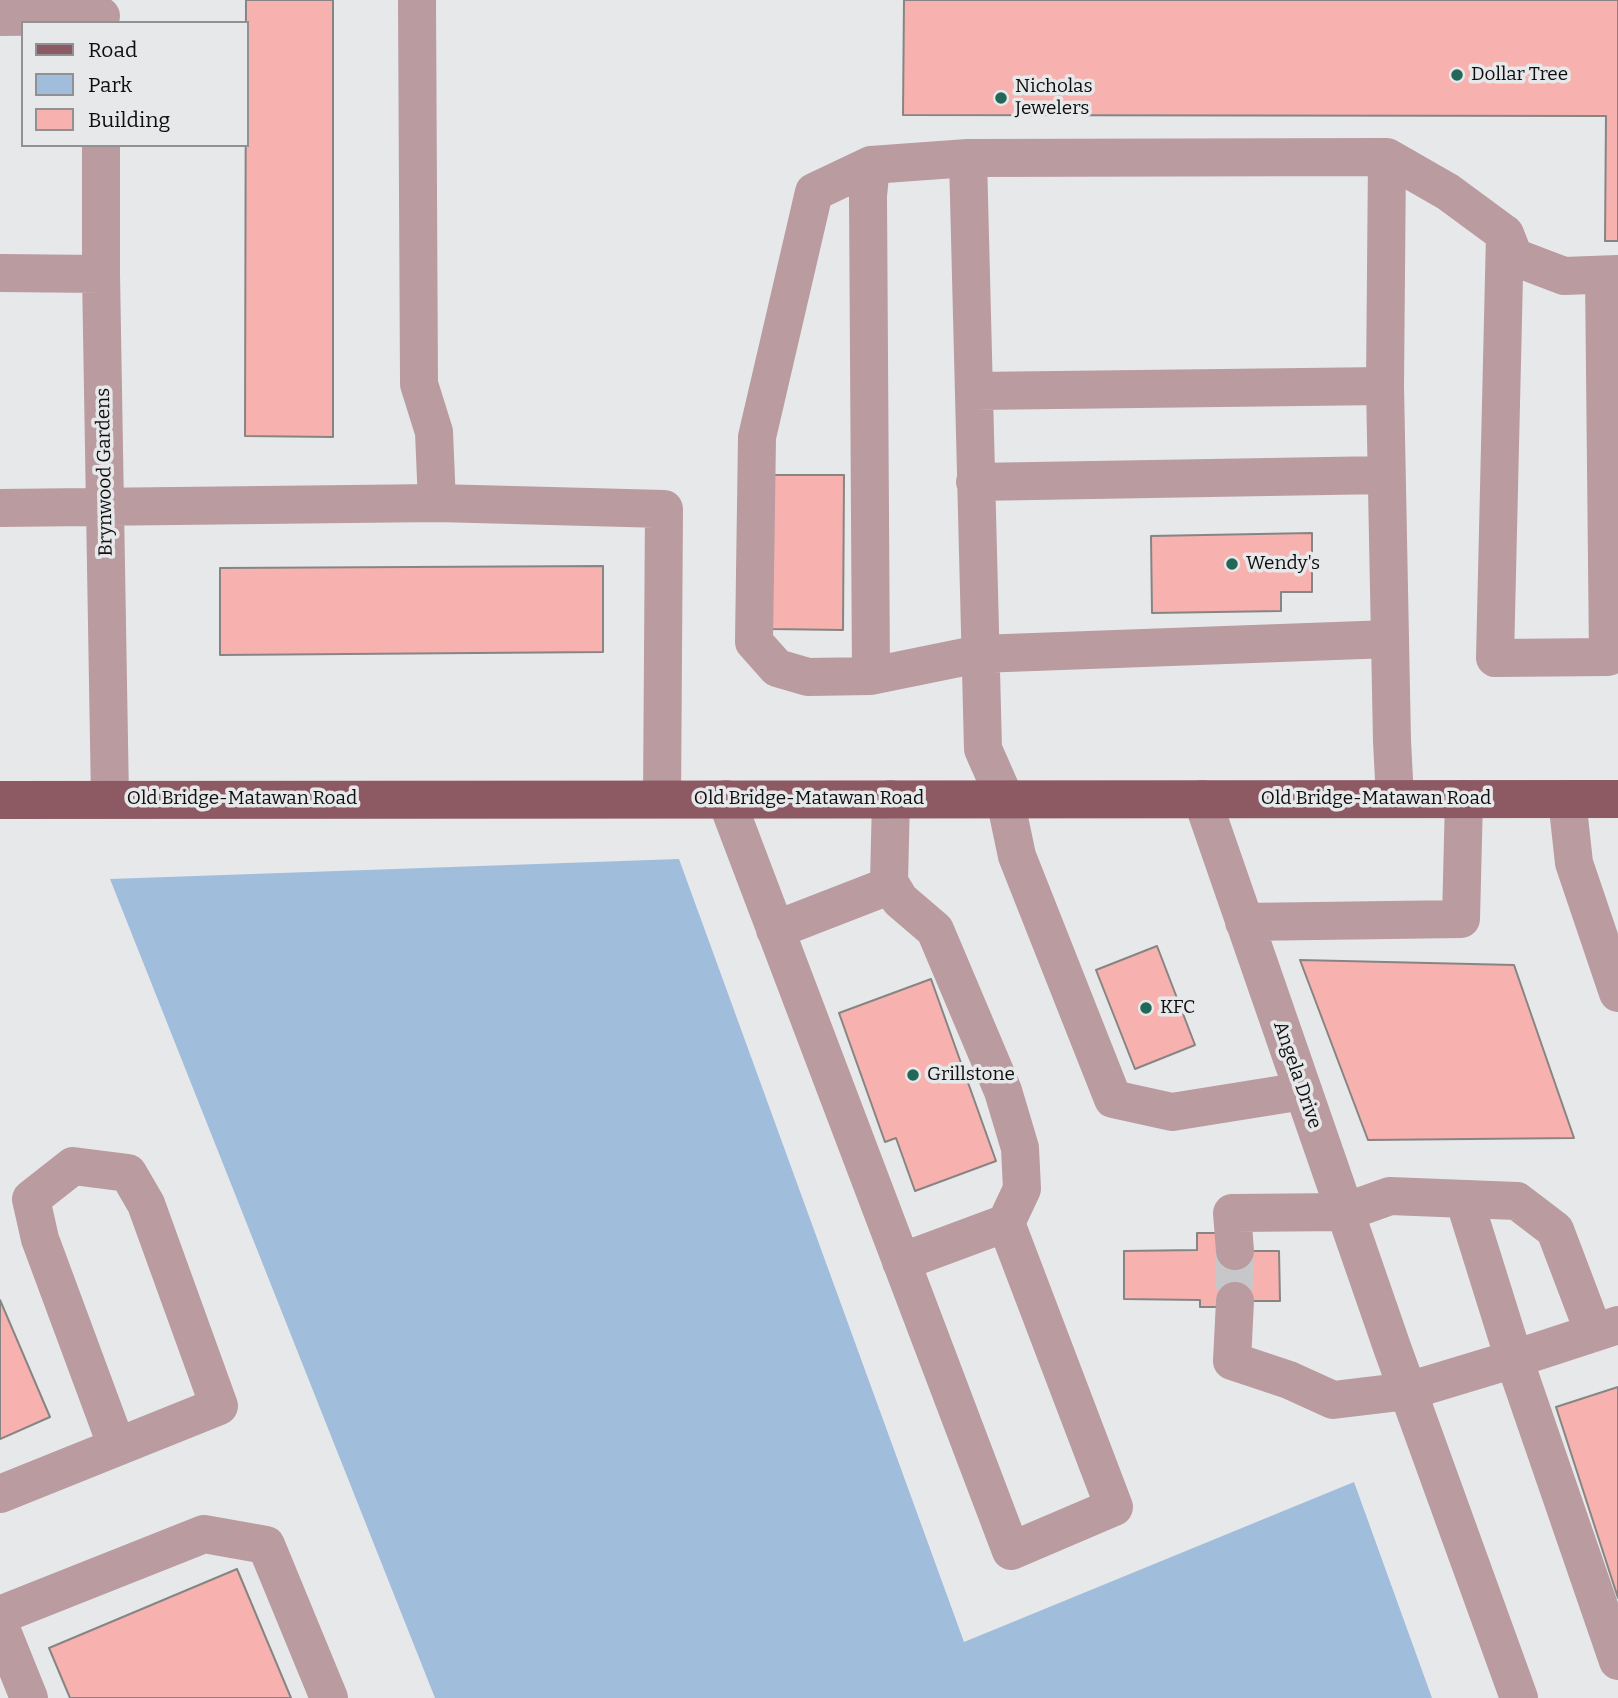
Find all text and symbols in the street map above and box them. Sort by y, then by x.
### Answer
legend [21,21,248,147]
text: Road [88,37,137,63]
place label: Dollar Tree [1471,64,1568,86]
marker: Dollar Tree [1449,67,1465,83]
text: Park [88,72,132,98]
place label: Nicholas Jewelers [1015,76,1093,120]
marker: Nicholas Jewelers [993,90,1009,106]
text: Building [88,107,170,133]
street label: Brynwood Gardens [92,387,118,557]
place label: Wendy's [1246,553,1320,575]
marker: Wendy's [1224,556,1240,572]
street label: Old Bridge-Matawan Road [127,788,357,810]
street label: Old Bridge-Matawan Road [694,788,924,810]
street label: Old Bridge-Matawan Road [1261,788,1491,810]
place label: KFC [1160,997,1195,1019]
marker: KFC [1138,1000,1154,1016]
street label: Angela Drive [1268,1018,1326,1132]
place label: Grillstone [927,1064,1015,1086]
marker: Grillstone [905,1067,921,1083]

